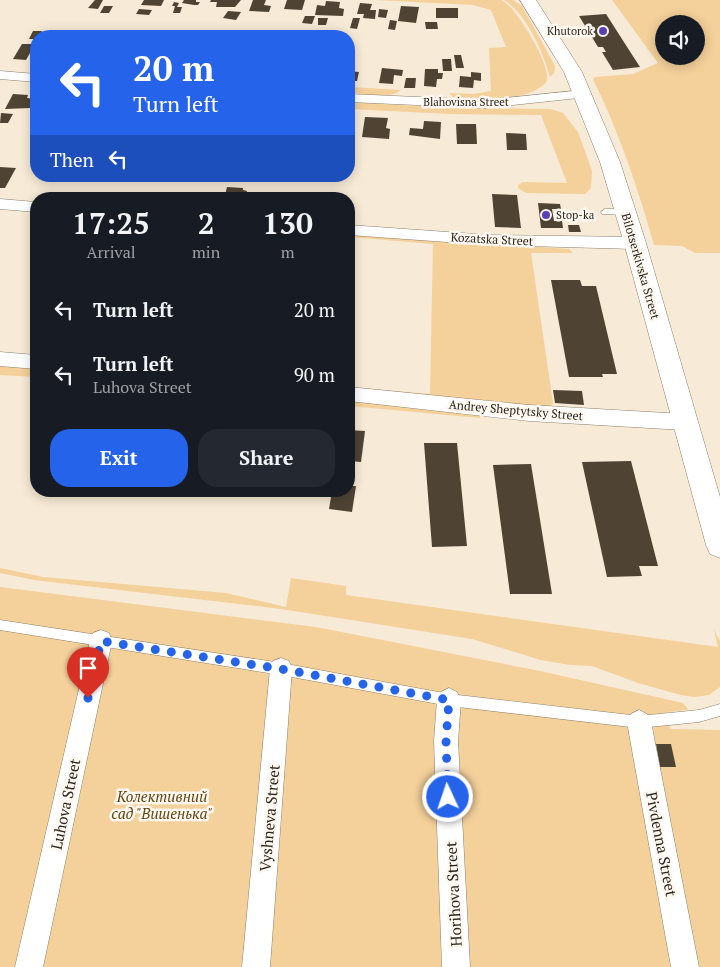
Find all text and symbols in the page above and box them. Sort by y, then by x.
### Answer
map controls [655,15,705,65]
button: sound [655,15,705,65]
place label: Khutorok [547,24,593,38]
marker: Khutorok [597,25,609,37]
text: 20 m [133,45,214,91]
icon: left [50,50,115,115]
text: Turn left [133,89,219,118]
street label: Blahovisna Street [423,95,509,109]
icon: left [104,145,132,173]
text: Then [50,147,94,172]
text: 17:25 [72,203,150,243]
text: 2 [198,203,215,243]
text: 130 [262,203,313,243]
place label: Stop-ka [556,208,595,222]
marker: Stop-ka [540,209,552,221]
street label: Bilotserkivska Street [619,211,663,321]
street label: Kozatska Street [450,229,534,249]
text: Arrival [86,241,136,263]
text: min [192,241,220,263]
text: m [281,241,294,263]
icon: left [50,296,78,324]
text: Turn left [93,297,174,322]
text: 20 m [294,297,335,322]
text: Turn left [93,351,174,376]
icon: left [50,361,78,389]
text: 90 m [294,362,335,387]
text: Luhova Street [93,376,192,398]
street label: Andrey Sheptytsky Street [448,397,584,423]
button: Exit [50,429,188,487]
button: Share [198,429,335,487]
pin [67,647,109,698]
icon: arrive [74,654,102,682]
street label: Luhova Street [46,756,84,851]
street label: Vyshneva Street [254,763,284,872]
position arrow [421,770,473,822]
park label: Колективний сад "Вишенька" [111,786,213,823]
street label: Pivdenna Street [642,790,682,898]
street label: Horihova Street [440,841,466,947]

